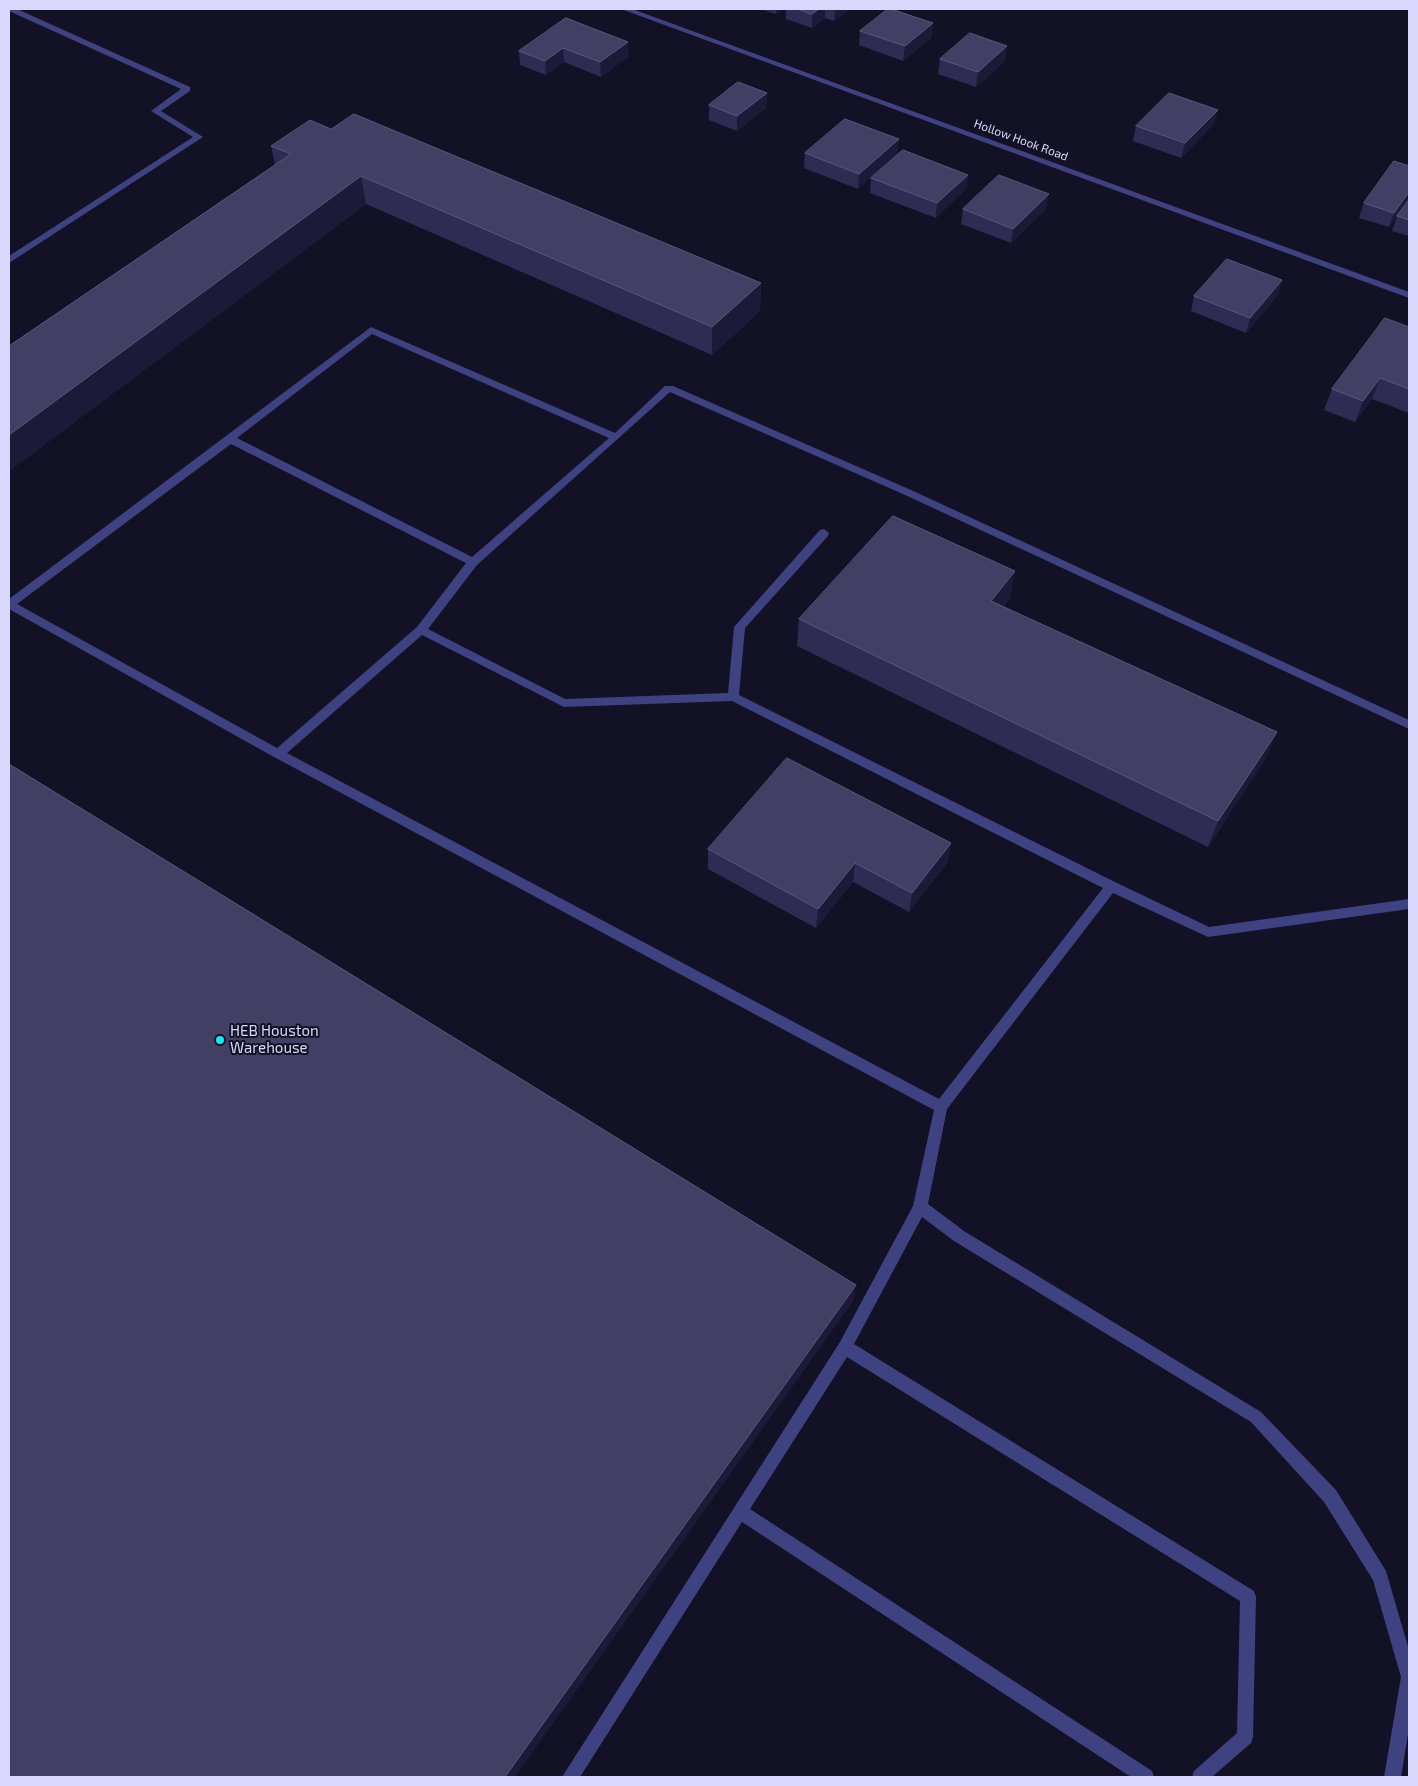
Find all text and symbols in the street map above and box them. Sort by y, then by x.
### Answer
street label: Hollow Hook Road [972,116,1070,164]
place label: HEB Houston Warehouse [230,1022,319,1057]
marker: HEB Houston Warehouse [214,1034,226,1046]

